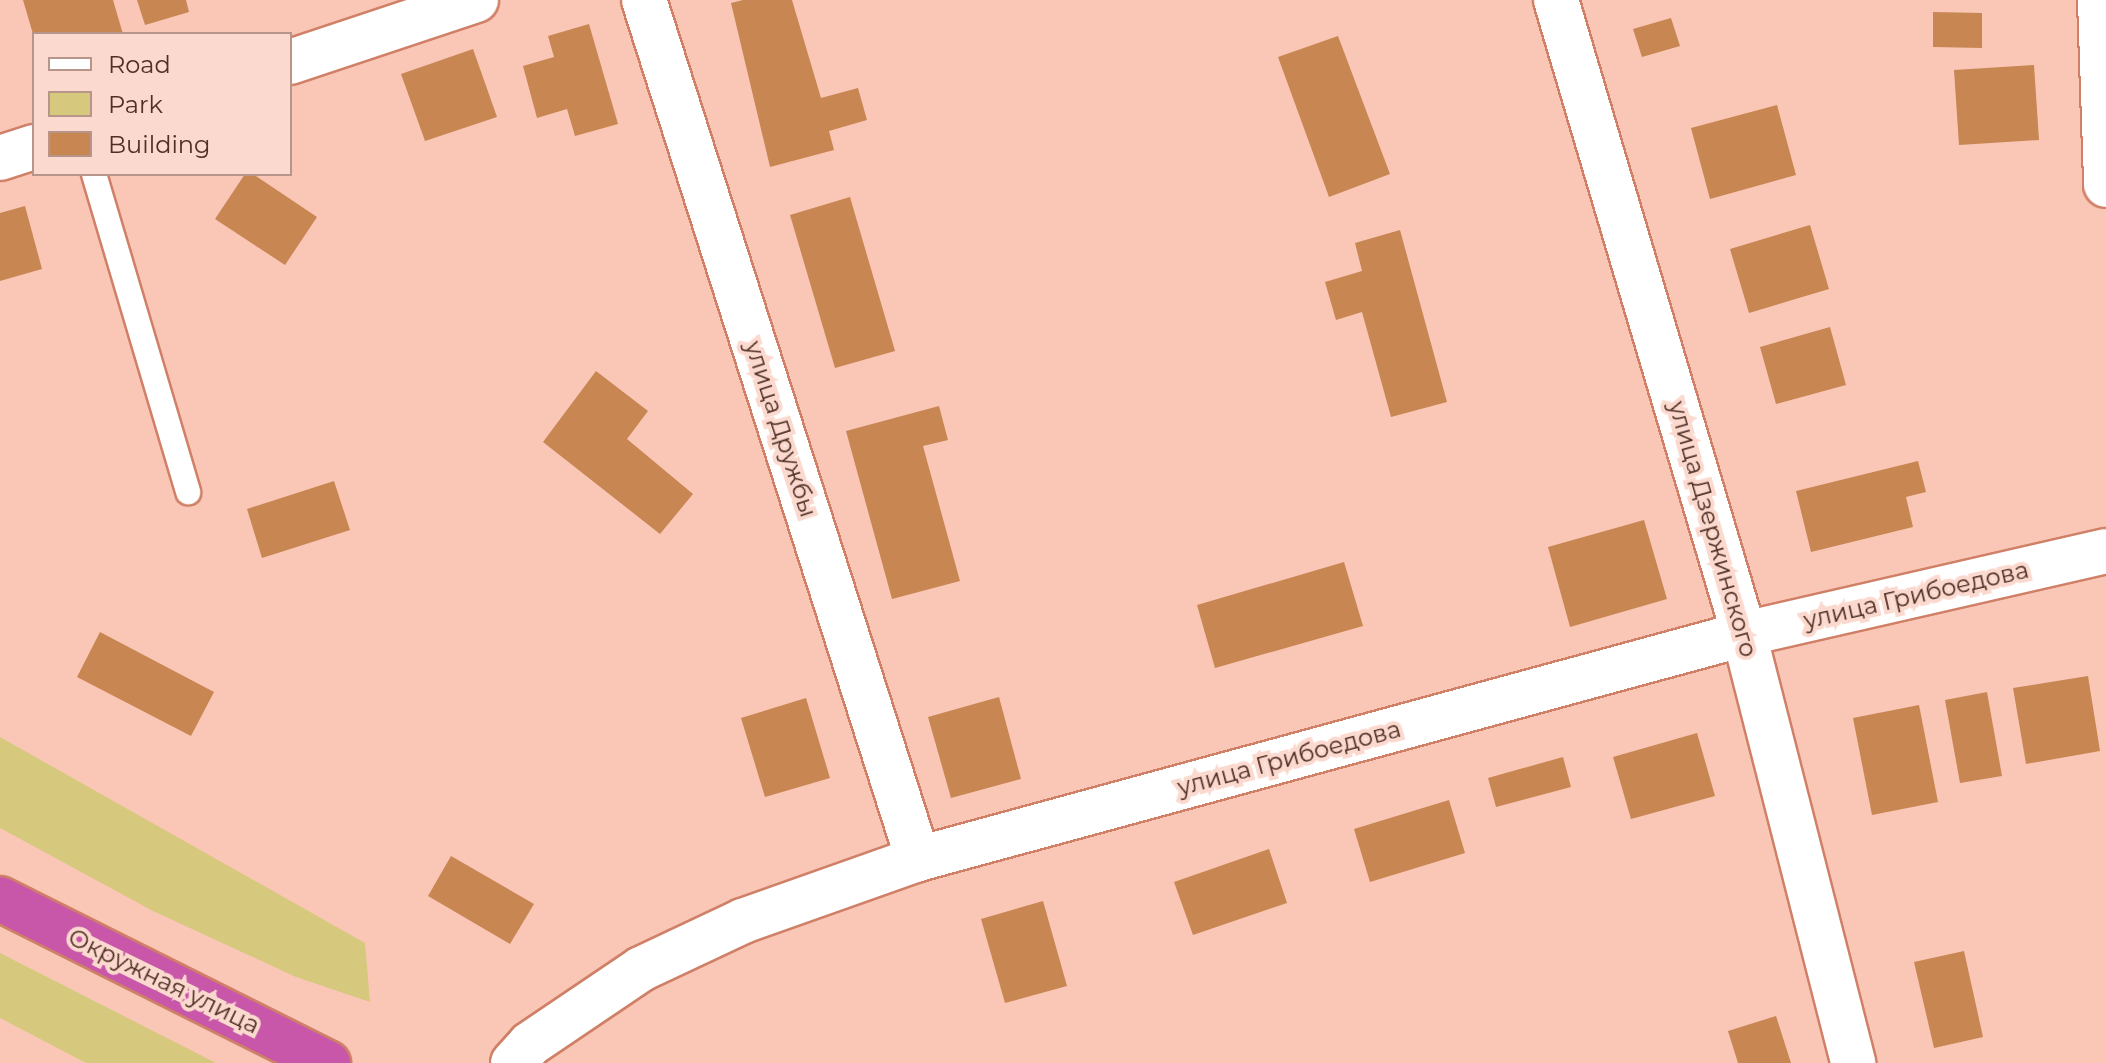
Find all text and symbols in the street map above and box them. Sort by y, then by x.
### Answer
legend [32,32,292,176]
text: Road [108,50,171,79]
text: Park [108,90,163,119]
text: Building [108,130,211,159]
street label: улица Дружбы [739,337,823,521]
street label: улица Дзержинского [1663,398,1763,660]
street label: улица Грибоедова [1801,555,2031,635]
street label: улица Грибоедова [1174,714,1404,802]
street label: Окружная улица [64,922,264,1040]

